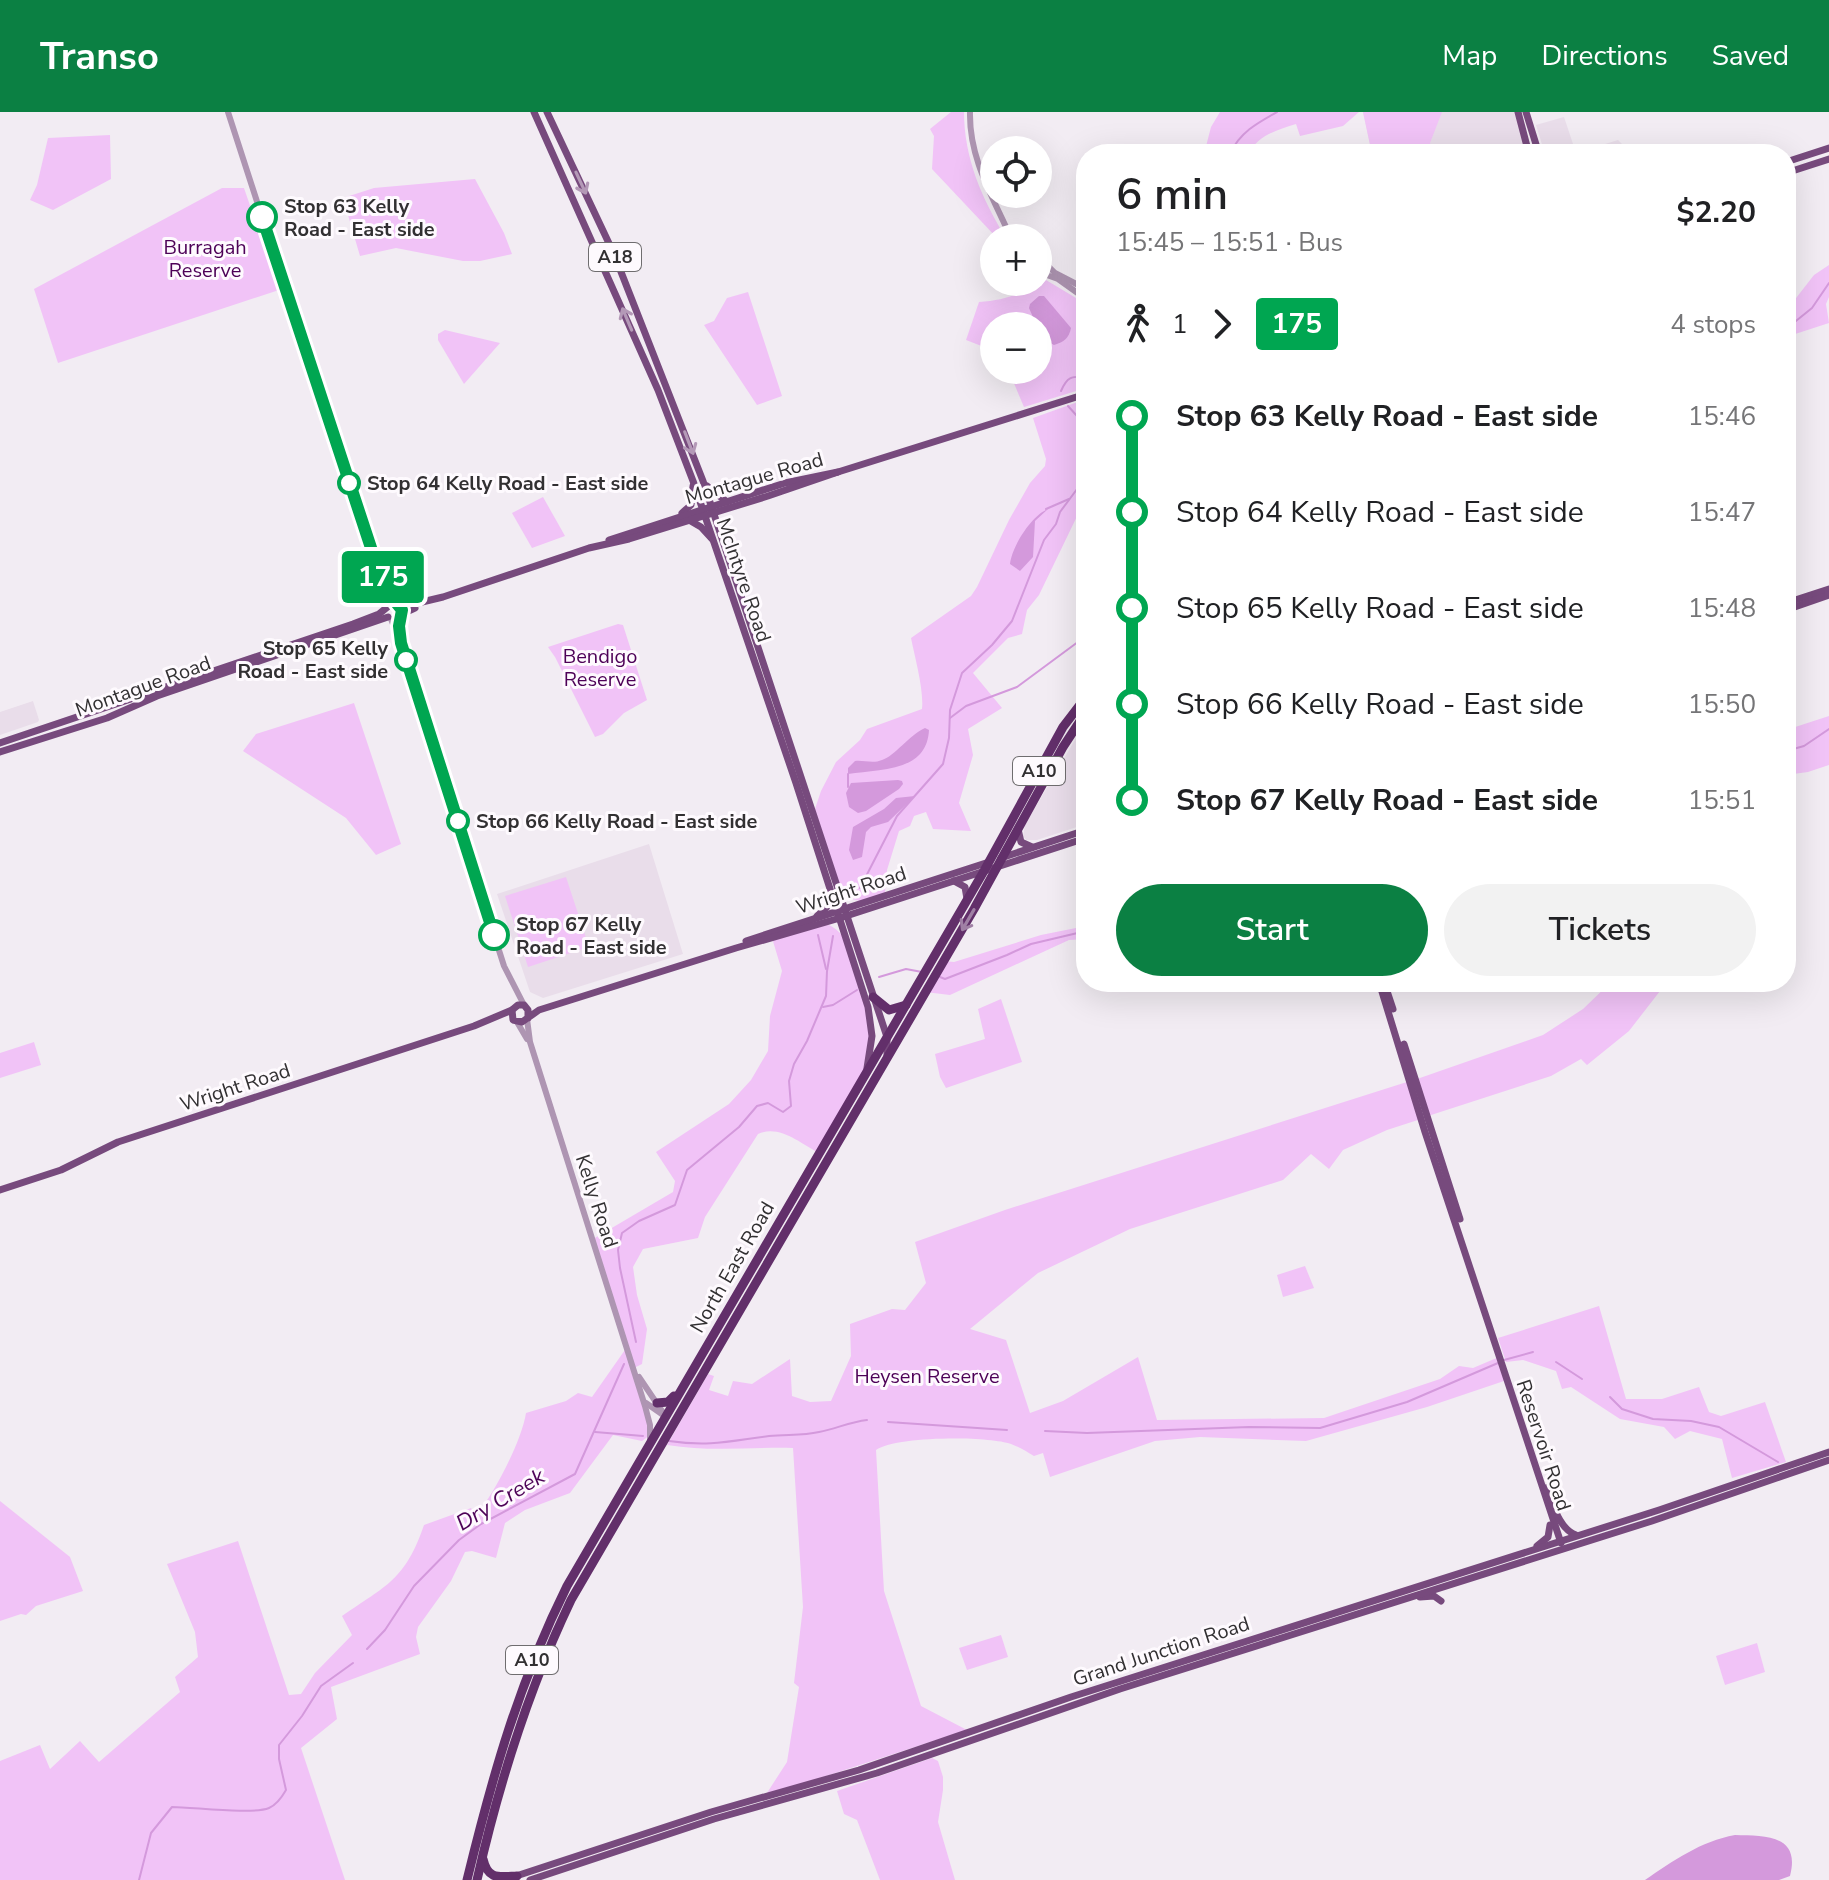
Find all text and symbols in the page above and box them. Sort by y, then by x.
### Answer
text: Transo [40,31,159,82]
text: Map [1442,37,1497,75]
text: Directions [1541,37,1668,75]
text: Saved [1712,37,1789,75]
map controls [980,136,1052,384]
button: locate [980,136,1052,208]
text: 6 min [1116,165,1228,225]
one-way arrow [574,170,589,194]
text: $2.20 [1677,192,1756,233]
place label: Stop 63 Kelly Road - East side [284,193,435,243]
marker: Stop 63 Kelly Road - East side [247,202,277,232]
button: + [980,224,1052,296]
text: 15:45 – 15:51 · Bus [1116,225,1343,260]
park label: Burragah Reserve [163,234,247,284]
road number: A18 [589,243,641,271]
icon: walk [1116,302,1160,346]
icon: forward [1200,302,1244,346]
text: 175 [1272,305,1322,343]
one-way arrow [618,307,633,332]
text: 1 [1172,307,1188,342]
text: 4 stops [1670,307,1756,342]
button: − [980,312,1052,384]
text: Stop 63 Kelly Road - East side [1176,396,1598,437]
text: 15:46 [1688,399,1756,434]
one-way arrow [683,430,697,455]
street label: Montague Road [682,446,826,511]
place label: Stop 64 Kelly Road - East side [367,470,648,497]
marker: Stop 64 Kelly Road - East side [338,472,360,494]
text: Stop 64 Kelly Road - East side [1176,492,1584,533]
text: 15:47 [1688,495,1756,530]
street label: McIntyre Road [710,515,777,646]
line badge: 175 [337,551,429,603]
text: 175 [358,558,408,596]
text: Stop 65 Kelly Road - East side [1176,588,1584,629]
text: 15:48 [1688,591,1756,626]
place label: Stop 65 Kelly Road - East side [237,635,388,685]
park label: Bendigo Reserve [563,643,637,693]
street label: Montague Road [72,649,215,724]
marker: Stop 65 Kelly Road - East side [395,649,417,671]
text: Stop 66 Kelly Road - East side [1176,684,1584,725]
text: 15:50 [1688,687,1756,722]
road number: A10 [1013,757,1065,785]
text: Stop 67 Kelly Road - East side [1176,780,1598,821]
text: 15:51 [1688,783,1756,818]
place label: Stop 66 Kelly Road - East side [476,808,757,835]
marker: Stop 66 Kelly Road - East side [447,810,469,832]
street label: Wright Road [793,860,910,921]
button: Start [1116,884,1428,976]
button: Tickets [1444,884,1756,976]
one-way arrow [959,908,975,931]
place label: Stop 67 Kelly Road - East side [516,911,667,961]
marker: Stop 67 Kelly Road - East side [479,920,509,950]
street label: Wright Road [177,1057,294,1118]
street label: Kelly Road [569,1151,624,1251]
street label: North East Road [684,1197,781,1338]
park label: Heysen Reserve [854,1363,1000,1390]
street label: Reservoir Road [1510,1376,1577,1514]
water label: Dry Creek [450,1461,551,1538]
street label: Grand Junction Road [1069,1610,1253,1693]
road number: A10 [506,1646,558,1674]

